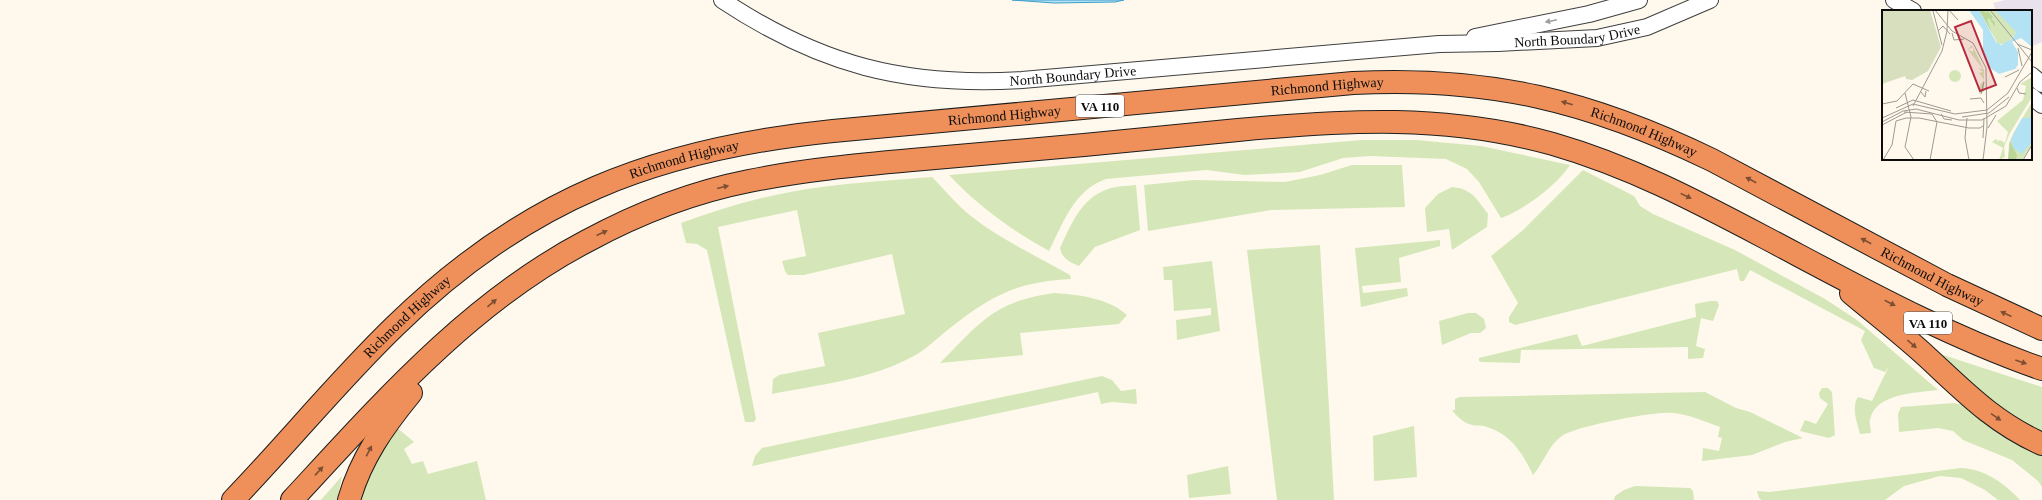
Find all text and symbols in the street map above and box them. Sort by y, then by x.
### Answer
inset map [1882,10,2032,160]
one-way arrow [1545,19,1557,25]
street label: North Boundary Drive [1514,22,1642,50]
street label: North Boundary Drive [1009,63,1137,89]
street label: Richmond Highway [1270,75,1384,99]
road number: VA 110 [1076,95,1124,117]
one-way arrow [1561,100,1573,106]
street label: Richmond Highway [947,103,1062,128]
street label: Richmond Highway [1589,104,1699,160]
street label: Richmond Highway [627,138,740,182]
one-way arrow [1745,177,1757,184]
one-way arrow [717,184,729,190]
one-way arrow [1680,193,1692,199]
one-way arrow [596,230,607,236]
one-way arrow [1860,238,1871,245]
street label: Richmond Highway [1878,244,1986,309]
street label: Richmond Highway [361,273,454,361]
one-way arrow [487,298,497,307]
one-way arrow [1884,300,1895,307]
one-way arrow [2000,311,2012,317]
road number: VA 110 [1904,312,1952,334]
one-way arrow [1907,340,1918,349]
one-way arrow [2015,359,2027,365]
one-way arrow [1990,413,2001,421]
one-way arrow [365,445,372,457]
one-way arrow [314,466,323,477]

